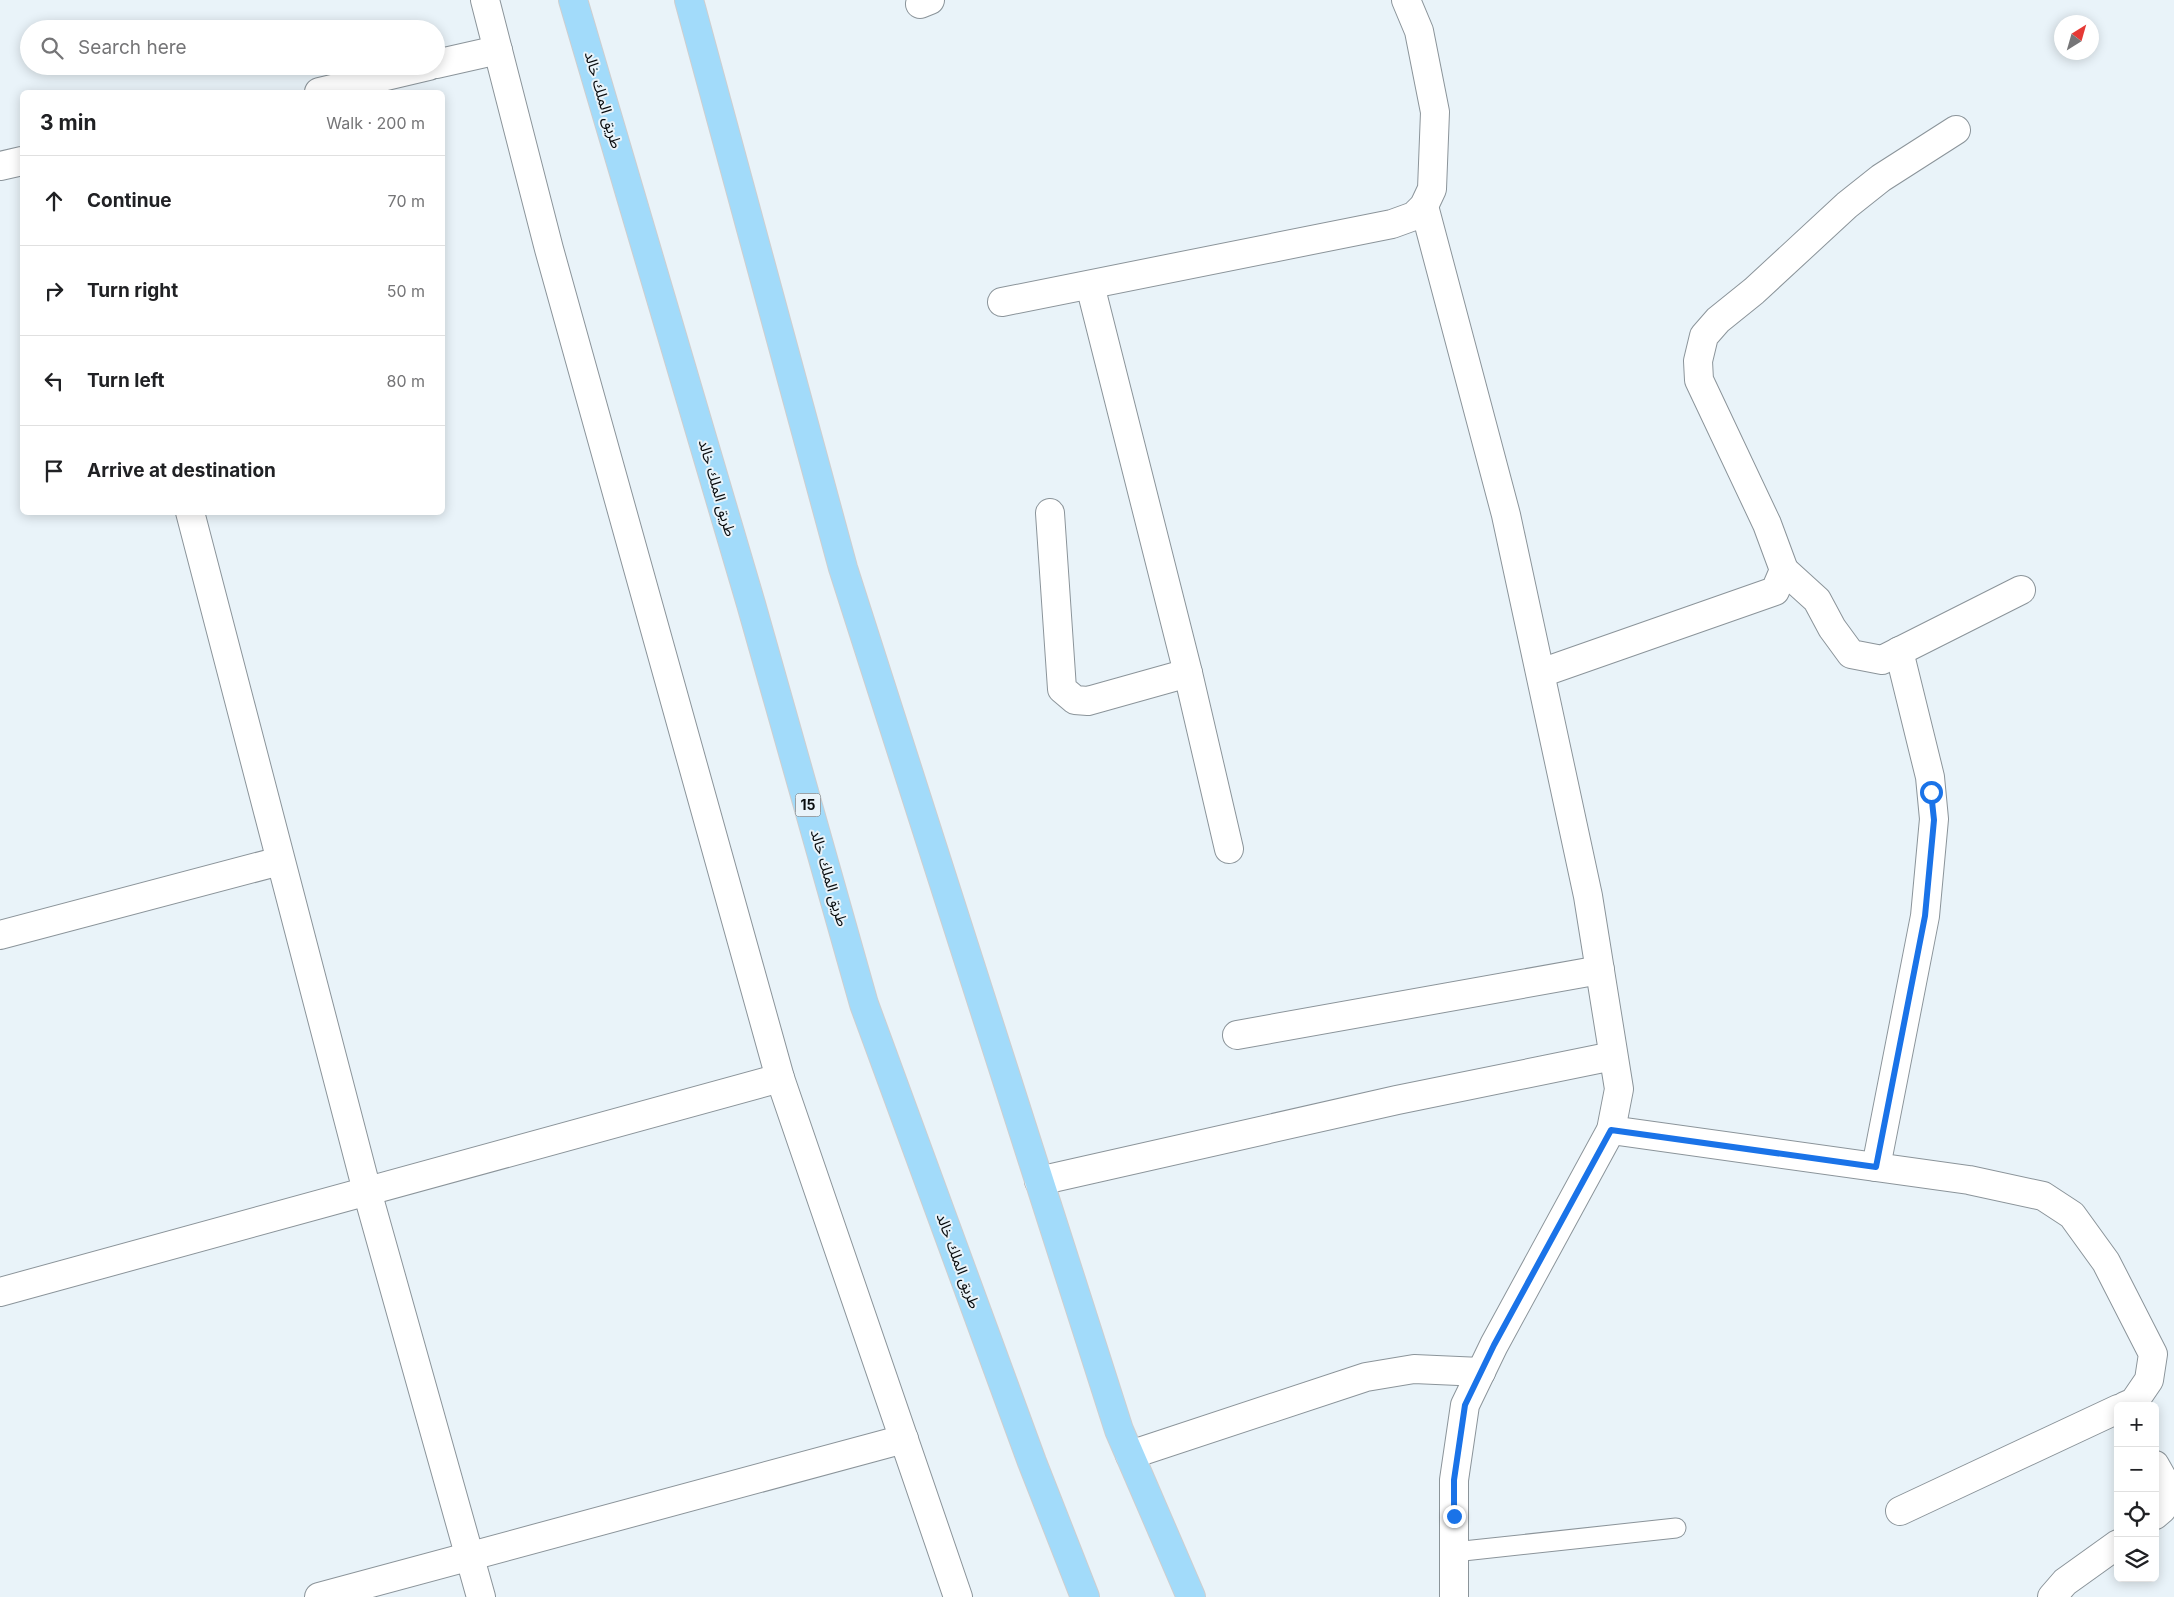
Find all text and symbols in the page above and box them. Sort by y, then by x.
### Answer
north arrow [2054,15,2099,60]
search box [20,20,445,75]
icon: search [38,34,66,62]
text: Search here [78,36,187,59]
street label: طريق الملك خالد [580,49,626,151]
text: 3 min [40,110,96,135]
text: Walk · 200 m [326,113,425,133]
icon: ahead [40,187,68,215]
text: Continue [87,189,172,212]
text: 70 m [388,191,425,211]
icon: right [40,277,68,305]
text: Turn right [87,279,178,302]
text: 50 m [387,281,425,301]
icon: left [40,367,68,395]
text: Turn left [87,369,165,392]
text: 80 m [386,371,425,391]
street label: طريق الملك خالد [694,437,740,539]
icon: arrive [40,457,68,485]
text: Arrive at destination [87,459,276,482]
route start [1920,781,1943,804]
road number: 15 [796,794,820,816]
street label: طريق الملك خالد [806,827,852,929]
street label: طريق الملك خالد [931,1210,985,1312]
map controls [2114,1402,2159,1582]
button: + [2114,1402,2159,1447]
button: − [2114,1447,2159,1492]
button: locate [2114,1492,2159,1537]
route end [1443,1505,1466,1528]
button: layers [2114,1537,2159,1582]

